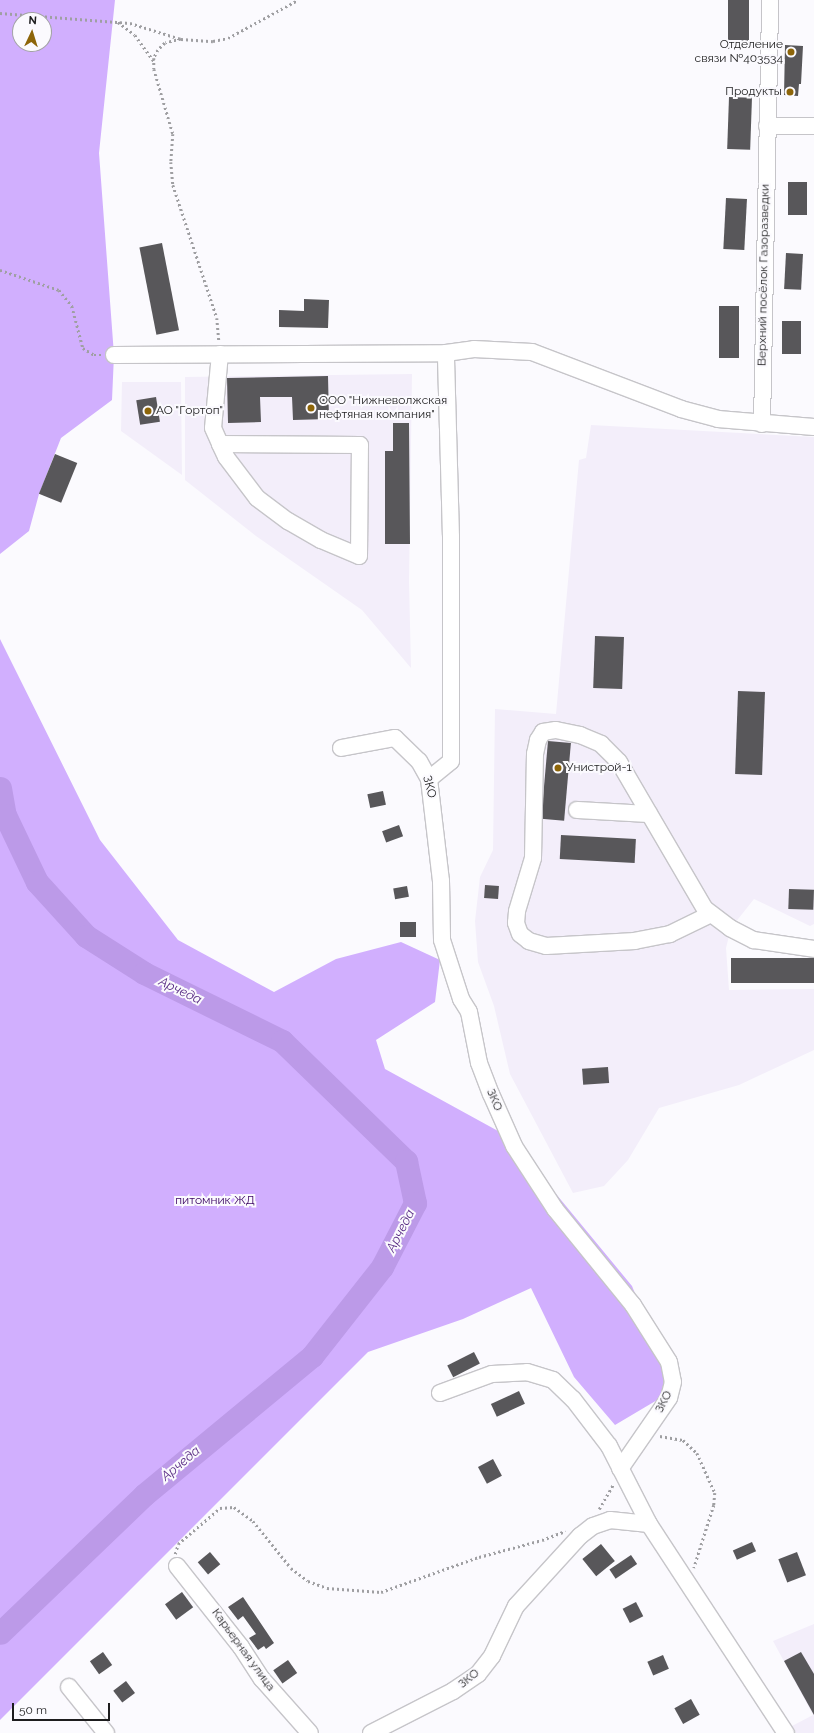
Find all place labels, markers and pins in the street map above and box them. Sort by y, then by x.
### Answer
place label: Отделение связи №403534 [695,38,783,66]
marker: Отделение связи №403534 [786,47,796,57]
place label: Продукты [725,85,782,99]
marker: Продукты [785,87,795,97]
place label: ООО "Нижневолжская нефтяная компания" [319,394,448,422]
marker: ООО "Нижневолжская нефтяная компания" [306,403,316,413]
place label: АО "Гортоп" [156,404,223,418]
marker: АО "Гортоп" [143,406,153,416]
place label: Унистрой-1 [566,761,632,775]
marker: Унистрой-1 [553,763,563,773]

